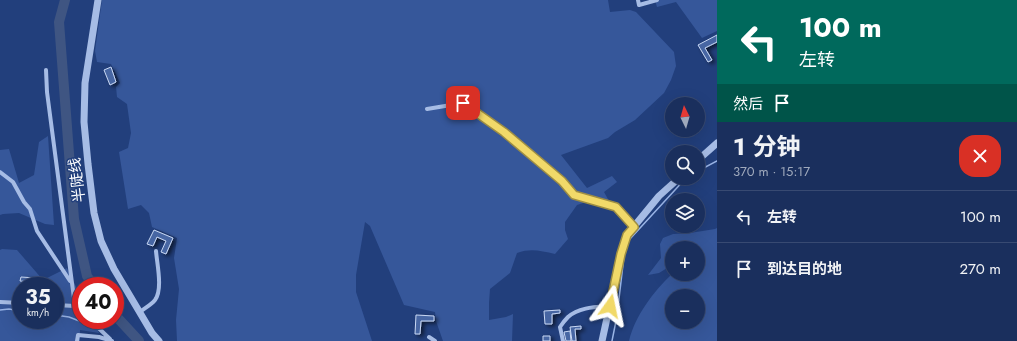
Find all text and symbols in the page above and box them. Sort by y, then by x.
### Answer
text: 100 m [799,7,882,48]
icon: left [733,16,785,68]
text: 左转 [799,47,835,73]
pin [446,86,480,120]
icon: arrive [452,92,474,114]
icon: arrive [771,92,793,114]
text: 然后 [733,93,763,115]
north arrow [665,97,705,137]
map controls [665,97,705,329]
text: 1 分钟 [733,129,800,164]
button: close [959,135,1001,177]
button: search [665,145,705,185]
street label: 半陡线 [63,156,91,204]
text: 370 m · 15:17 [733,162,810,181]
button: layers [665,193,705,233]
icon: left [733,206,755,228]
text: 左转 [767,206,797,228]
text: 100 m [960,206,1001,228]
button: + [665,241,705,281]
icon: arrive [733,258,755,280]
text: 到达目的地 [767,258,842,280]
text: 270 m [959,258,1001,280]
speed limit sign: 40 [72,277,124,329]
text: 35 [25,283,51,312]
position arrow [589,285,631,327]
button: − [665,289,705,329]
text: km/h [27,305,49,320]

